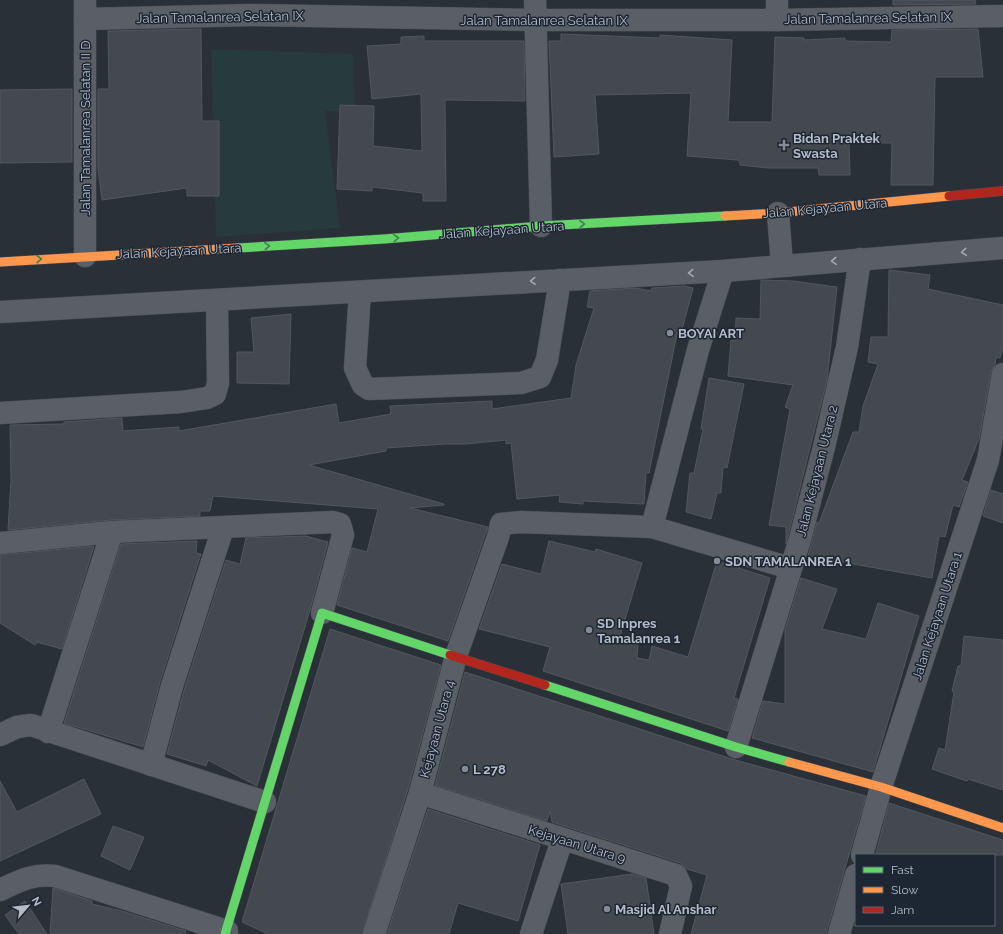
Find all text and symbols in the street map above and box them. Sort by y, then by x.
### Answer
street label: Jalan Tamalanrea Selatan IX [136,8,305,26]
street label: Jalan Tamalanrea Selatan IX [784,9,953,27]
street label: Jalan Tamalanrea Selatan IX [460,13,629,28]
street label: Jalan Tamalanrea Selatan II D [78,40,93,216]
place label: Bidan Praktek Swasta [793,131,880,161]
marker: Bidan Praktek Swasta [778,139,790,151]
street label: Jalan Kejayaan Utara [762,195,888,221]
street label: Jalan Kejayaan Utara [439,218,565,242]
one-way arrow [579,220,585,228]
one-way arrow [393,234,399,243]
street label: Jalan Kejayaan Utara [116,240,242,262]
one-way arrow [264,242,270,250]
one-way arrow [961,247,967,256]
one-way arrow [36,255,42,264]
one-way arrow [831,256,837,265]
one-way arrow [688,268,694,277]
one-way arrow [530,277,536,286]
place label: BOYAI ART [678,326,744,341]
marker: BOYAI ART [665,328,675,338]
street label: Jalan Kejayaan Utara 2 [793,403,841,538]
street label: Jalan Kejayaan Utara 1 [909,550,965,682]
place label: SDN TAMALANREA 1 [725,554,852,569]
marker: SDN TAMALANREA 1 [712,556,722,566]
place label: SD Inpres Tamalanrea 1 [597,616,681,646]
marker: SD Inpres Tamalanrea 1 [584,625,594,635]
street label: Kejayaan Utara 4 [417,678,457,780]
place label: L 278 [473,762,506,777]
marker: L 278 [460,764,470,774]
street label: Kejayaan Utara 9 [526,822,628,866]
legend [855,854,995,926]
text: Fast [891,863,914,877]
text: Slow [891,883,918,897]
north arrow [8,886,48,926]
text: N [29,895,44,908]
place label: Masjid Al Anshar [615,902,716,917]
text: Jam [891,903,914,917]
marker: Masjid Al Anshar [602,904,612,914]

